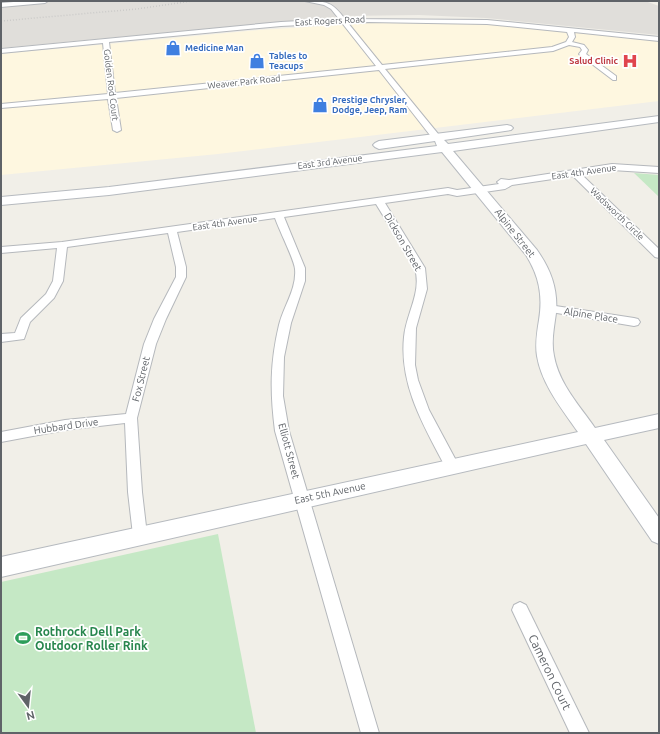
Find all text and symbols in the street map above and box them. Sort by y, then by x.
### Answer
street label: East Rogers Road [295,14,365,28]
shop icon: Medicine Man [164,39,182,57]
place label: Medicine Man [185,43,244,53]
street label: Golden Rod Court [102,49,120,122]
place label: Tables to Teacups [269,51,308,71]
shop icon: Tables to Teacups [248,52,266,70]
hospital icon: Salud Clinic [621,52,639,70]
place label: Salud Clinic [569,56,619,66]
street label: Weaver Park Road [207,73,281,91]
place label: Prestige Chrysler, Dodge, Jeep, Ram [332,95,407,115]
shop icon: Prestige Chrysler, Dodge, Jeep, Ram [311,96,329,114]
street label: East 3rd Avenue [297,153,363,171]
street label: East 4th Avenue [551,163,617,181]
street label: Wadsworth Circle [588,186,646,242]
street label: Alpine Street [493,206,537,260]
street label: Dickson Street [382,211,424,273]
street label: East 4th Avenue [192,214,258,232]
street label: Alpine Place [563,305,619,325]
street label: Fox Street [130,355,152,403]
street label: Hubbard Drive [33,416,99,436]
street label: Elliott Street [276,422,302,480]
street label: East 5th Avenue [293,480,367,506]
place label: Rothrock Dell Park Outdoor Roller Rink [35,625,148,652]
sports icon: Rothrock Dell Park Outdoor Roller Rink [14,629,32,647]
street label: Cameron Court [526,632,574,712]
north arrow [8,686,48,726]
text: N [25,709,36,723]

